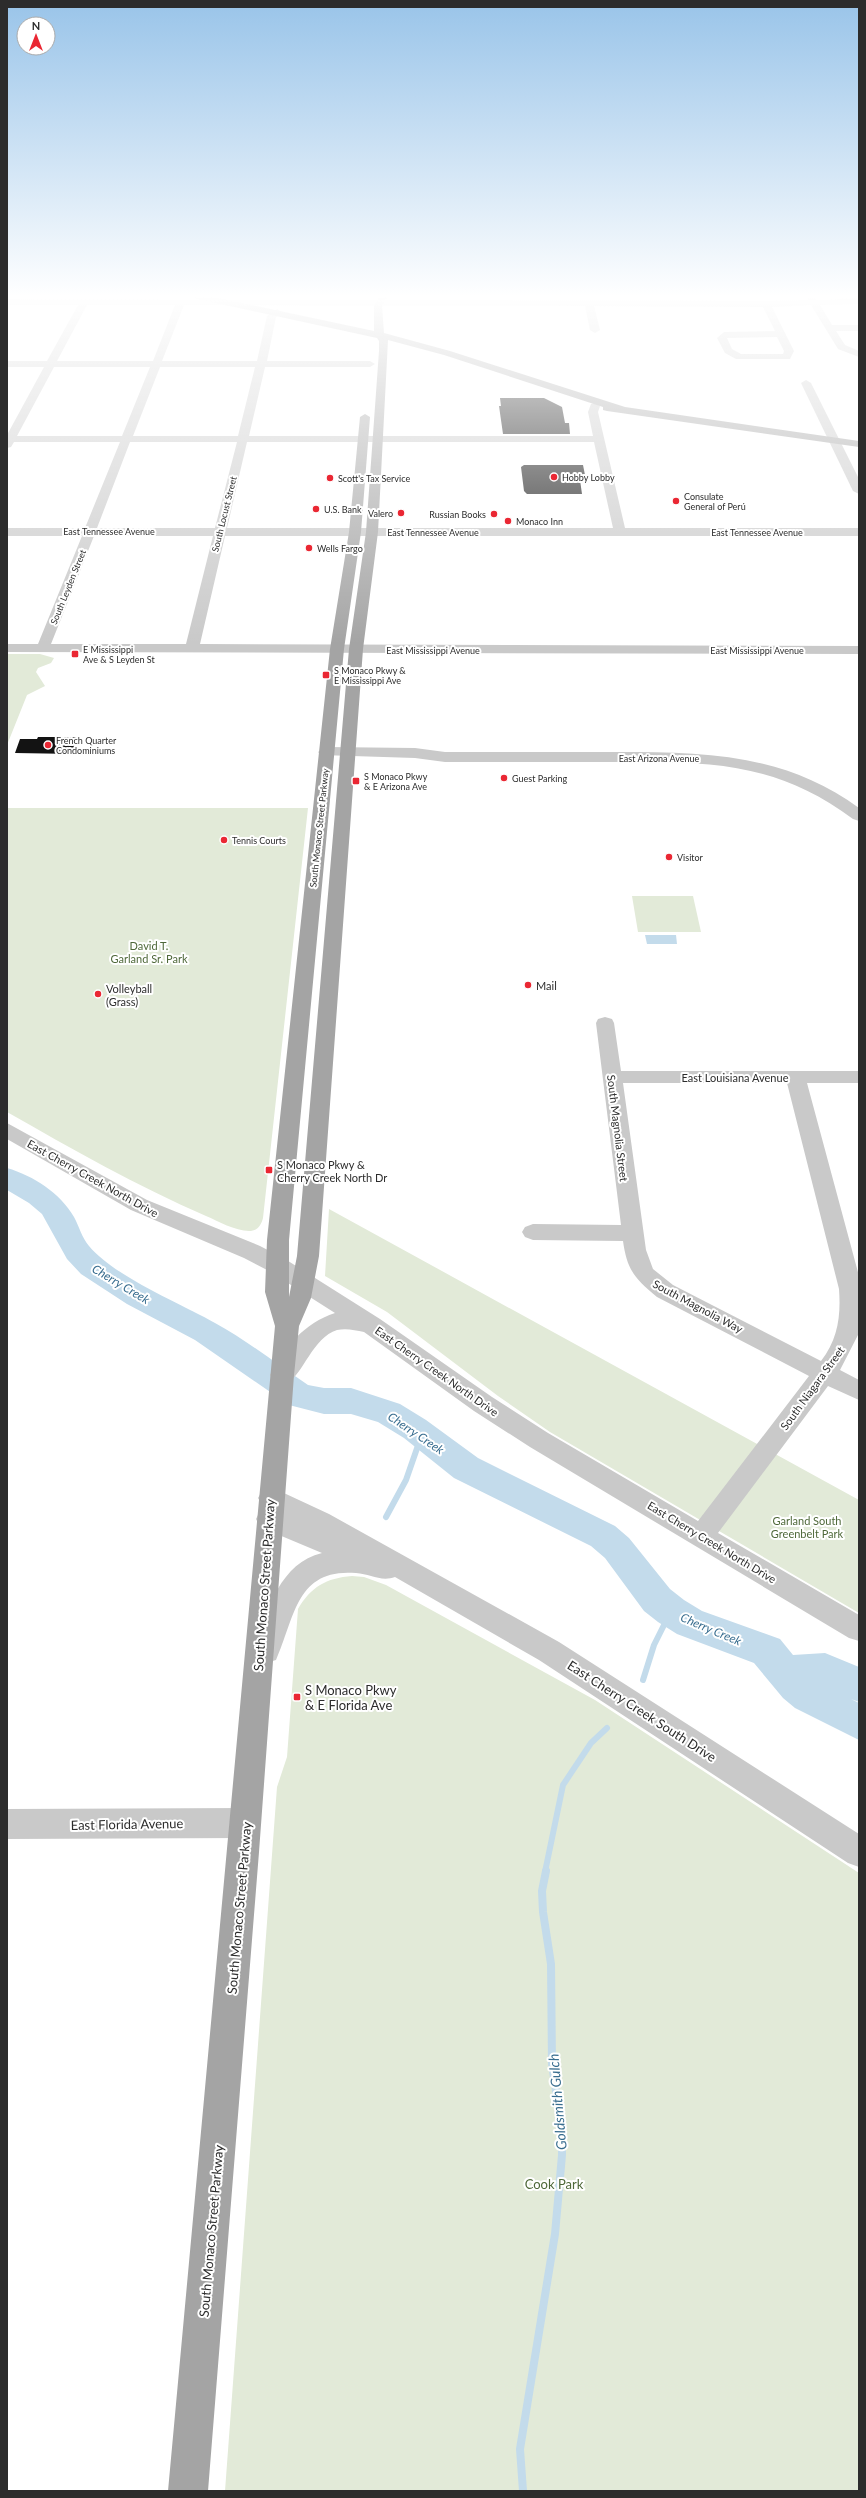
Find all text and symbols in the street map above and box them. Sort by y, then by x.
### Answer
north arrow [16,16,56,56]
text: N [32,19,40,32]
marker: Hobby Lobby [549,472,559,482]
place label: Hobby Lobby [562,472,615,483]
marker: Scott's Tax Service [325,473,335,483]
place label: Scott's Tax Service [338,473,410,484]
street label: South Locust Street [209,474,239,553]
place label: Consulate General of Perú [684,491,746,512]
marker: Consulate General of Perú [671,496,681,506]
marker: U.S. Bank [311,504,321,514]
place label: U.S. Bank [324,504,362,515]
place label: Valero [368,508,393,519]
marker: Valero [396,508,406,518]
place label: Russian Books [429,509,486,520]
marker: Russian Books [489,509,499,519]
marker: Monaco Inn [503,516,513,526]
place label: Monaco Inn [516,516,563,527]
street label: East Tennessee Avenue [63,526,155,537]
street label: East Tennessee Avenue [387,527,479,538]
street label: East Tennessee Avenue [711,527,803,538]
marker: Wells Fargo [304,543,314,553]
place label: Wells Fargo [317,543,363,554]
street label: South Leyden Street [48,547,88,626]
place label: E Mississippi Ave & S Leyden St [83,644,155,665]
street label: East Mississippi Avenue [386,645,480,656]
street label: East Mississippi Avenue [710,645,804,656]
marker: E Mississippi Ave & S Leyden St [70,649,80,659]
place label: S Monaco Pkwy & E Mississippi Ave [334,665,406,686]
marker: S Monaco Pkwy & E Mississippi Ave [321,670,331,680]
place label: French Quarter Condominiums [56,735,117,756]
marker: French Quarter Condominiums [43,740,53,750]
street label: East Arizona Avenue [619,753,700,764]
street label: South Monaco Street Parkway [307,768,331,888]
place label: S Monaco Pkwy & E Arizona Ave [364,771,428,792]
marker: Guest Parking [499,773,509,783]
place label: Guest Parking [512,773,567,784]
marker: S Monaco Pkwy & E Arizona Ave [351,776,361,786]
marker: Tennis Courts [219,835,229,845]
place label: Tennis Courts [232,835,286,846]
marker: Visitor [664,852,674,862]
place label: Visitor [677,852,704,863]
park label: David T. Garland Sr. Park [111,939,188,965]
place label: Mail [536,979,557,992]
marker: Mail [523,980,533,990]
place label: Volleyball (Grass) [106,982,152,1008]
marker: Volleyball (Grass) [93,989,103,999]
street label: East Louisiana Avenue [682,1071,789,1084]
street label: South Magnolia Street [605,1074,631,1182]
street label: East Cherry Creek North Drive [25,1137,161,1220]
place label: S Monaco Pkwy & Cherry Creek North Dr [277,1158,387,1184]
marker: S Monaco Pkwy & Cherry Creek North Dr [264,1165,274,1175]
water label: Cherry Creek [89,1261,153,1307]
street label: South Magnolia Way [651,1277,745,1335]
street label: East Cherry Creek North Drive [373,1323,501,1419]
street label: South Niagara Street [777,1344,847,1432]
water label: Cherry Creek [385,1409,447,1457]
street label: South Monaco Street Parkway [250,1498,278,1672]
street label: East Cherry Creek North Drive [645,1498,779,1586]
park label: Garland South Greenbelt Park [771,1514,844,1540]
water label: Cherry Creek [678,1609,744,1649]
street label: East Cherry Creek South Drive [565,1657,719,1765]
place label: S Monaco Pkwy & E Florida Ave [305,1682,397,1713]
marker: S Monaco Pkwy & E Florida Ave [292,1692,302,1702]
street label: East Florida Avenue [71,1815,184,1833]
street label: South Monaco Street Parkway [224,1821,255,1995]
water label: Goldsmith Gulch [544,2053,570,2151]
street label: South Monaco Street Parkway [196,2144,227,2318]
park label: Cook Park [525,2176,584,2192]

